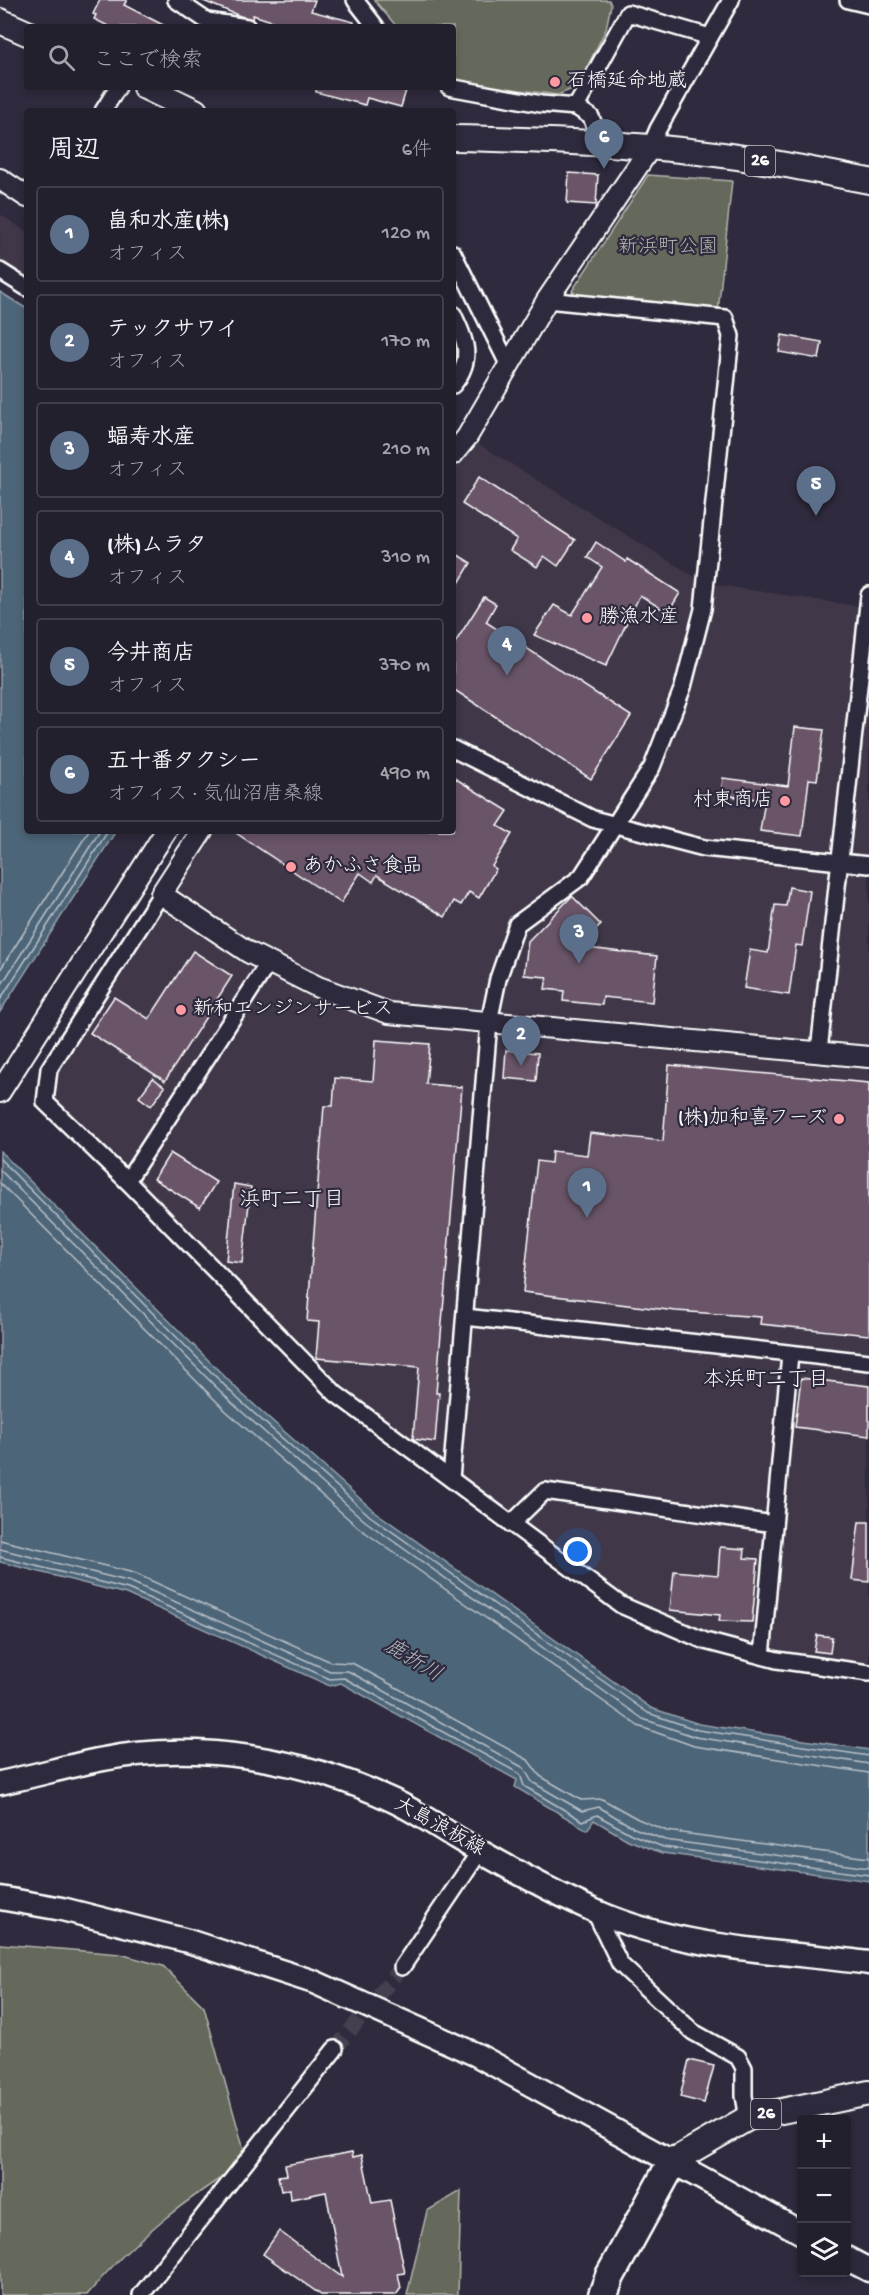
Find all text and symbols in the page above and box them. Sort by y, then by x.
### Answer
search box [24,24,456,90]
icon: search [45,41,78,74]
text: ここで検索 [93,49,203,75]
place label: 石橋延命地蔵 [567,69,687,94]
marker: 石橋延命地蔵 [548,75,562,89]
pin: 6 [584,120,624,169]
text: 周辺 [48,137,100,168]
text: 6件 [402,140,432,163]
road number: 26 [745,146,775,176]
text: 畠和水産(株) [107,210,229,236]
text: 1 [65,223,74,246]
text: 120 m [382,223,430,246]
park label: 新浜町公園 [618,236,718,260]
text: オフィス [107,244,187,267]
text: テックサワイ [107,318,239,344]
text: 2 [65,331,74,354]
text: 170 m [381,331,430,354]
text: オフィス [107,352,187,375]
text: 蝠寿水産 [107,426,195,452]
text: 3 [64,439,75,462]
text: 210 m [382,439,430,462]
text: オフィス [107,460,187,483]
pin: 5 [796,466,836,516]
text: (株)ムラタ [107,534,207,560]
text: 4 [65,547,74,570]
text: 310 m [381,547,430,570]
text: オフィス [107,568,187,591]
place label: 勝漁水産 [599,605,679,630]
marker: 勝漁水産 [580,611,594,625]
pin: 4 [488,626,526,676]
text: 今井商店 [107,642,195,668]
text: 5 [64,655,75,678]
text: 370 m [379,655,430,678]
text: オフィス [107,676,187,699]
text: 五十番タクシー [107,750,261,776]
text: 6 [64,763,75,786]
text: 490 m [380,763,430,786]
text: オフィス · 気仙沼唐桑線 [107,784,323,807]
place label: 村東商店 [693,788,773,813]
marker: 村東商店 [778,794,792,808]
place label: あかふさ食品 [303,854,422,879]
marker: あかふさ食品 [284,860,298,874]
pin: 3 [560,914,598,964]
place label: 新和エンジンサービス [193,998,393,1022]
marker: 新和エンジンサービス [174,1003,188,1017]
pin: 2 [502,1016,540,1066]
place label: (株)加和喜フーズ [678,1106,827,1131]
marker: (株)加和喜フーズ [832,1112,846,1126]
pin: 1 [568,1168,606,1218]
district label: 浜町二丁目 [240,1188,345,1214]
district label: 本浜町二丁目 [703,1368,829,1394]
your location [563,1537,592,1566]
water label: 鹿折川 [379,1633,446,1689]
street label: 大島浪板線 [390,1792,489,1862]
road number: 26 [751,2099,781,2129]
map controls [797,2115,851,2277]
button: + [797,2115,851,2169]
button: − [797,2169,851,2223]
button: layers [797,2223,851,2277]

